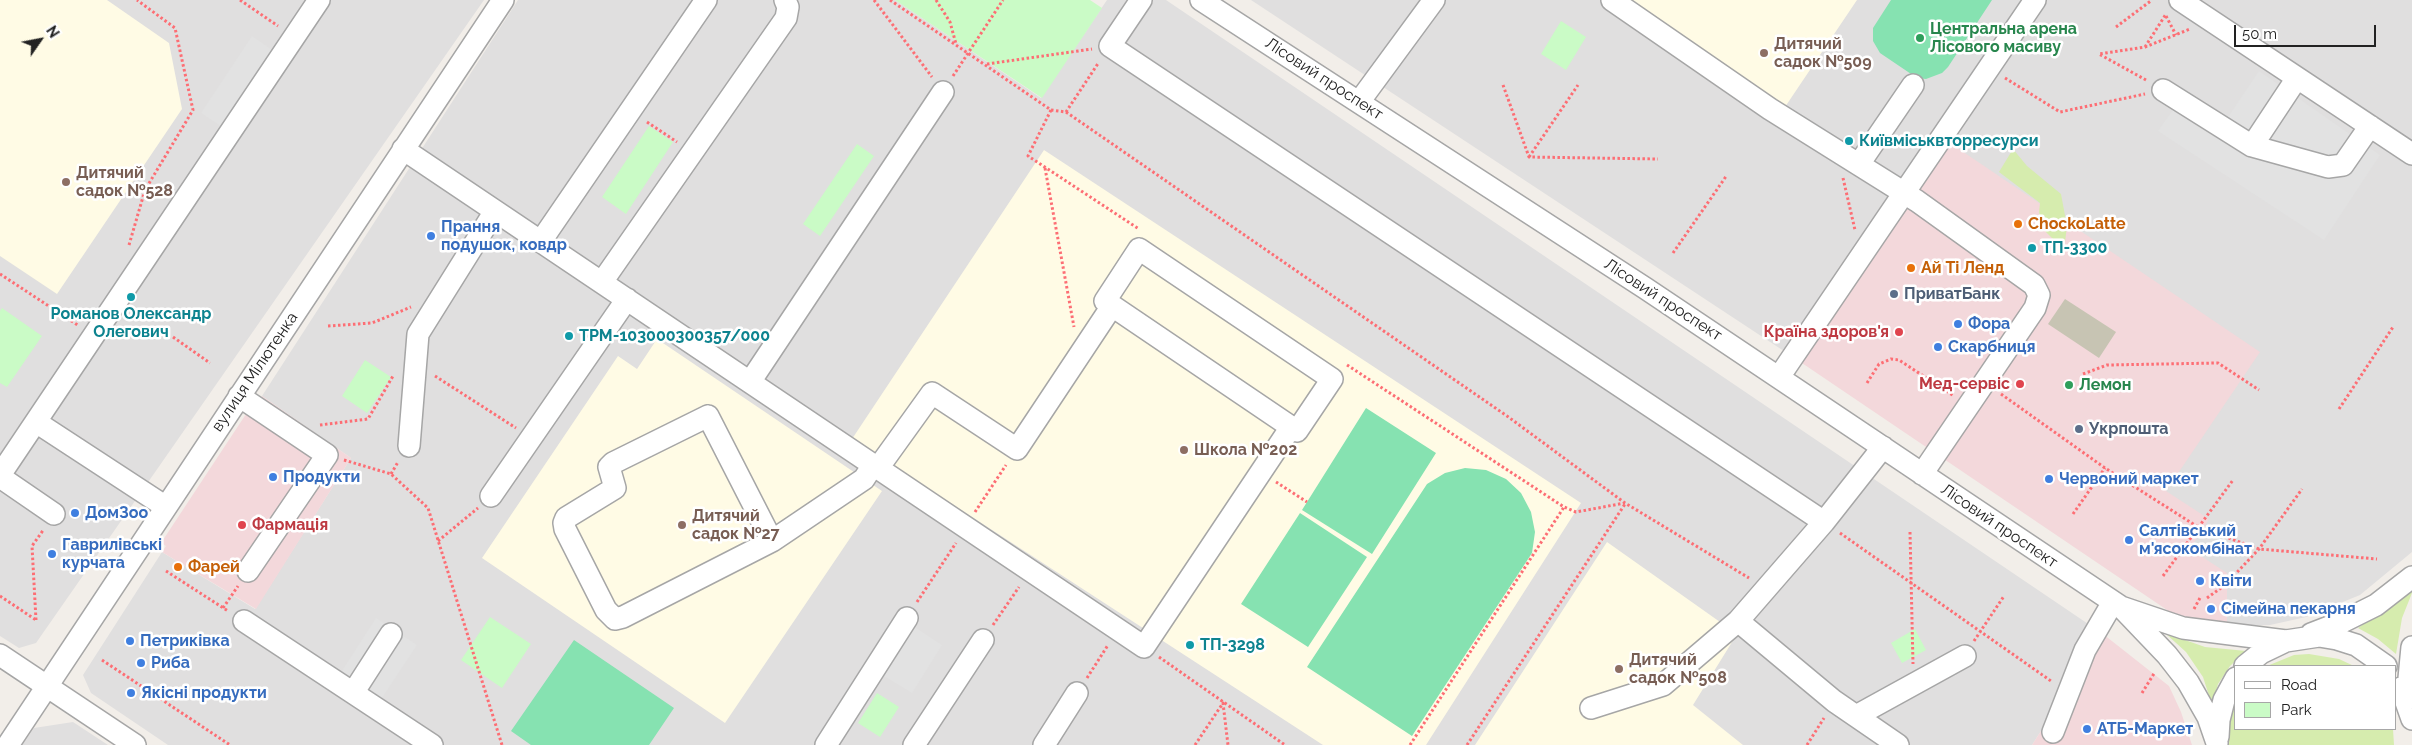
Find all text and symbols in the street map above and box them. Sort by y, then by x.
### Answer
north arrow [15,15,65,65]
scale bar [2237,15,2380,47]
place label: Центральна арена Лісового масиву [1930,19,2077,57]
text: N [43,23,62,41]
text: 50 m [2242,25,2277,43]
marker: Центральна арена Лісового масиву [1914,32,1926,44]
street label: Лісовий проспект [1261,34,1387,124]
place label: Дитячий садок №509 [1774,34,1872,72]
marker: Дитячий садок №509 [1758,47,1770,59]
place label: Київміськвторресурси [1859,131,2039,151]
marker: Київміськвторресурси [1843,135,1855,147]
place label: Дитячий садок №528 [76,163,173,201]
marker: Дитячий садок №528 [60,176,72,188]
place label: ChockoLatte [2028,214,2126,234]
place label: Прання подушок, ковдр [441,217,567,255]
marker: ChockoLatte [2012,218,2024,230]
marker: Прання подушок, ковдр [425,230,437,242]
place label: ТП-3300 [2042,238,2107,258]
marker: ТП-3300 [2026,242,2038,254]
street label: Лісовий проспект [1600,255,1726,345]
place label: Ай Ті Ленд [1921,258,2004,278]
marker: Ай Ті Ленд [1905,262,1917,274]
place label: ПриватБанк [1904,284,2000,304]
marker: ПриватБанк [1888,288,1900,300]
marker: Романов Олександр Олегович [125,291,137,303]
place label: Романов Олександр Олегович [51,304,211,342]
street label: вулиця Мілютенка [208,309,302,435]
place label: Фора [1968,314,2010,334]
marker: Фора [1952,318,1964,330]
place label: Країна здоров'я [1764,322,1889,342]
place label: ТРМ-103000300357/000 [579,326,770,346]
marker: Країна здоров'я [1893,326,1905,338]
marker: ТРМ-103000300357/000 [563,330,575,342]
place label: Скарбниця [1948,337,2036,357]
marker: Скарбниця [1932,341,1944,353]
place label: Мед-сервіс [1919,374,2010,394]
place label: Лемон [2079,375,2131,395]
marker: Мед-сервіс [2014,378,2026,390]
marker: Лемон [2063,379,2075,391]
place label: Укрпошта [2089,419,2168,439]
marker: Укрпошта [2073,423,2085,435]
place label: Школа №202 [1194,440,1297,460]
marker: Школа №202 [1178,444,1190,456]
place label: Продукти [283,467,360,487]
place label: Червоний маркет [2059,469,2199,489]
marker: Продукти [267,471,279,483]
marker: Червоний маркет [2043,473,2055,485]
street label: Лісовий проспект [1937,480,2061,572]
place label: ДомЗоо [85,503,148,523]
place label: Дитячий садок №27 [692,506,779,544]
marker: ДомЗоо [69,507,81,519]
place label: Фармація [252,515,328,535]
marker: Фармація [236,519,248,531]
marker: Дитячий садок №27 [676,519,688,531]
place label: Салтівський м'ясокомбінат [2139,521,2252,559]
marker: Салтівський м'ясокомбінат [2123,534,2135,546]
place label: Гаврилівські курчата [62,535,162,573]
marker: Гаврилівські курчата [46,548,58,560]
place label: Фарей [188,557,240,577]
marker: Фарей [172,561,184,573]
place label: Квіти [2210,571,2252,591]
marker: Квіти [2194,575,2206,587]
place label: Сімейна пекарня [2221,599,2356,619]
marker: Сімейна пекарня [2205,603,2217,615]
place label: Петриківка [140,631,230,651]
marker: Петриківка [124,635,136,647]
place label: ТП-3298 [1200,635,1265,655]
marker: ТП-3298 [1184,639,1196,651]
place label: Дитячий садок №508 [1629,650,1727,688]
place label: Риба [151,653,190,673]
marker: Риба [135,657,147,669]
marker: Дитячий садок №508 [1613,663,1625,675]
legend [2234,665,2397,730]
text: Road [2281,676,2317,694]
place label: Якісні продукти [141,683,267,703]
marker: Якісні продукти [125,687,137,699]
text: Park [2281,701,2312,719]
place label: АТБ-Маркет [2097,719,2193,739]
marker: АТБ-Маркет [2081,723,2093,735]

